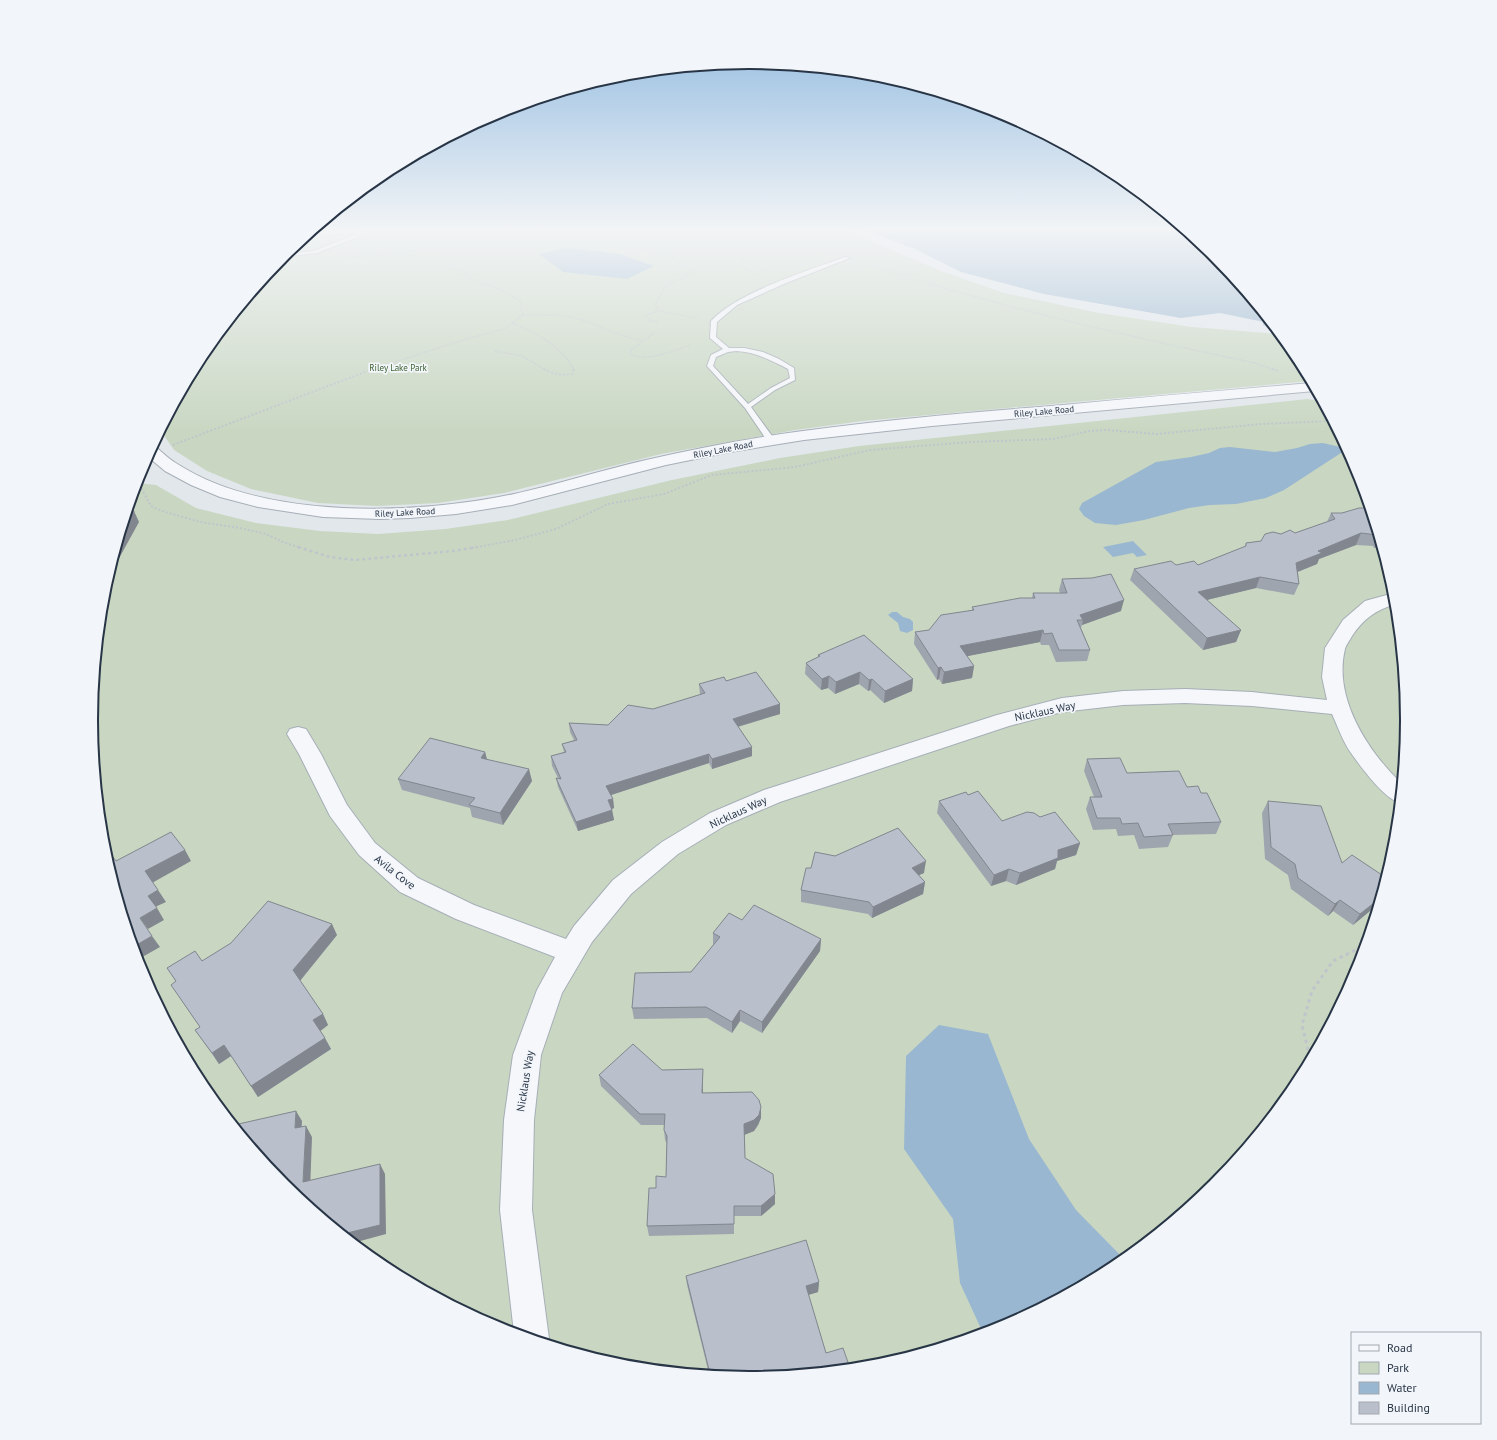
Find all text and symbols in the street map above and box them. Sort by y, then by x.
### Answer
park label: Riley Lake Park [369,362,428,373]
street label: Riley Lake Road [1014,403,1075,419]
street label: Riley Lake Road [692,438,754,460]
street label: Riley Lake Road [375,505,436,519]
street label: Nicklaus Way [1013,698,1078,724]
street label: Nicklaus Way [707,792,770,831]
street label: Avila Cove [372,852,419,893]
street label: Nicklaus Way [513,1049,537,1113]
legend [1351,1332,1481,1424]
text: Road [1387,1340,1412,1355]
text: Park [1387,1360,1409,1375]
text: Water [1387,1380,1417,1395]
text: Building [1387,1400,1430,1415]

